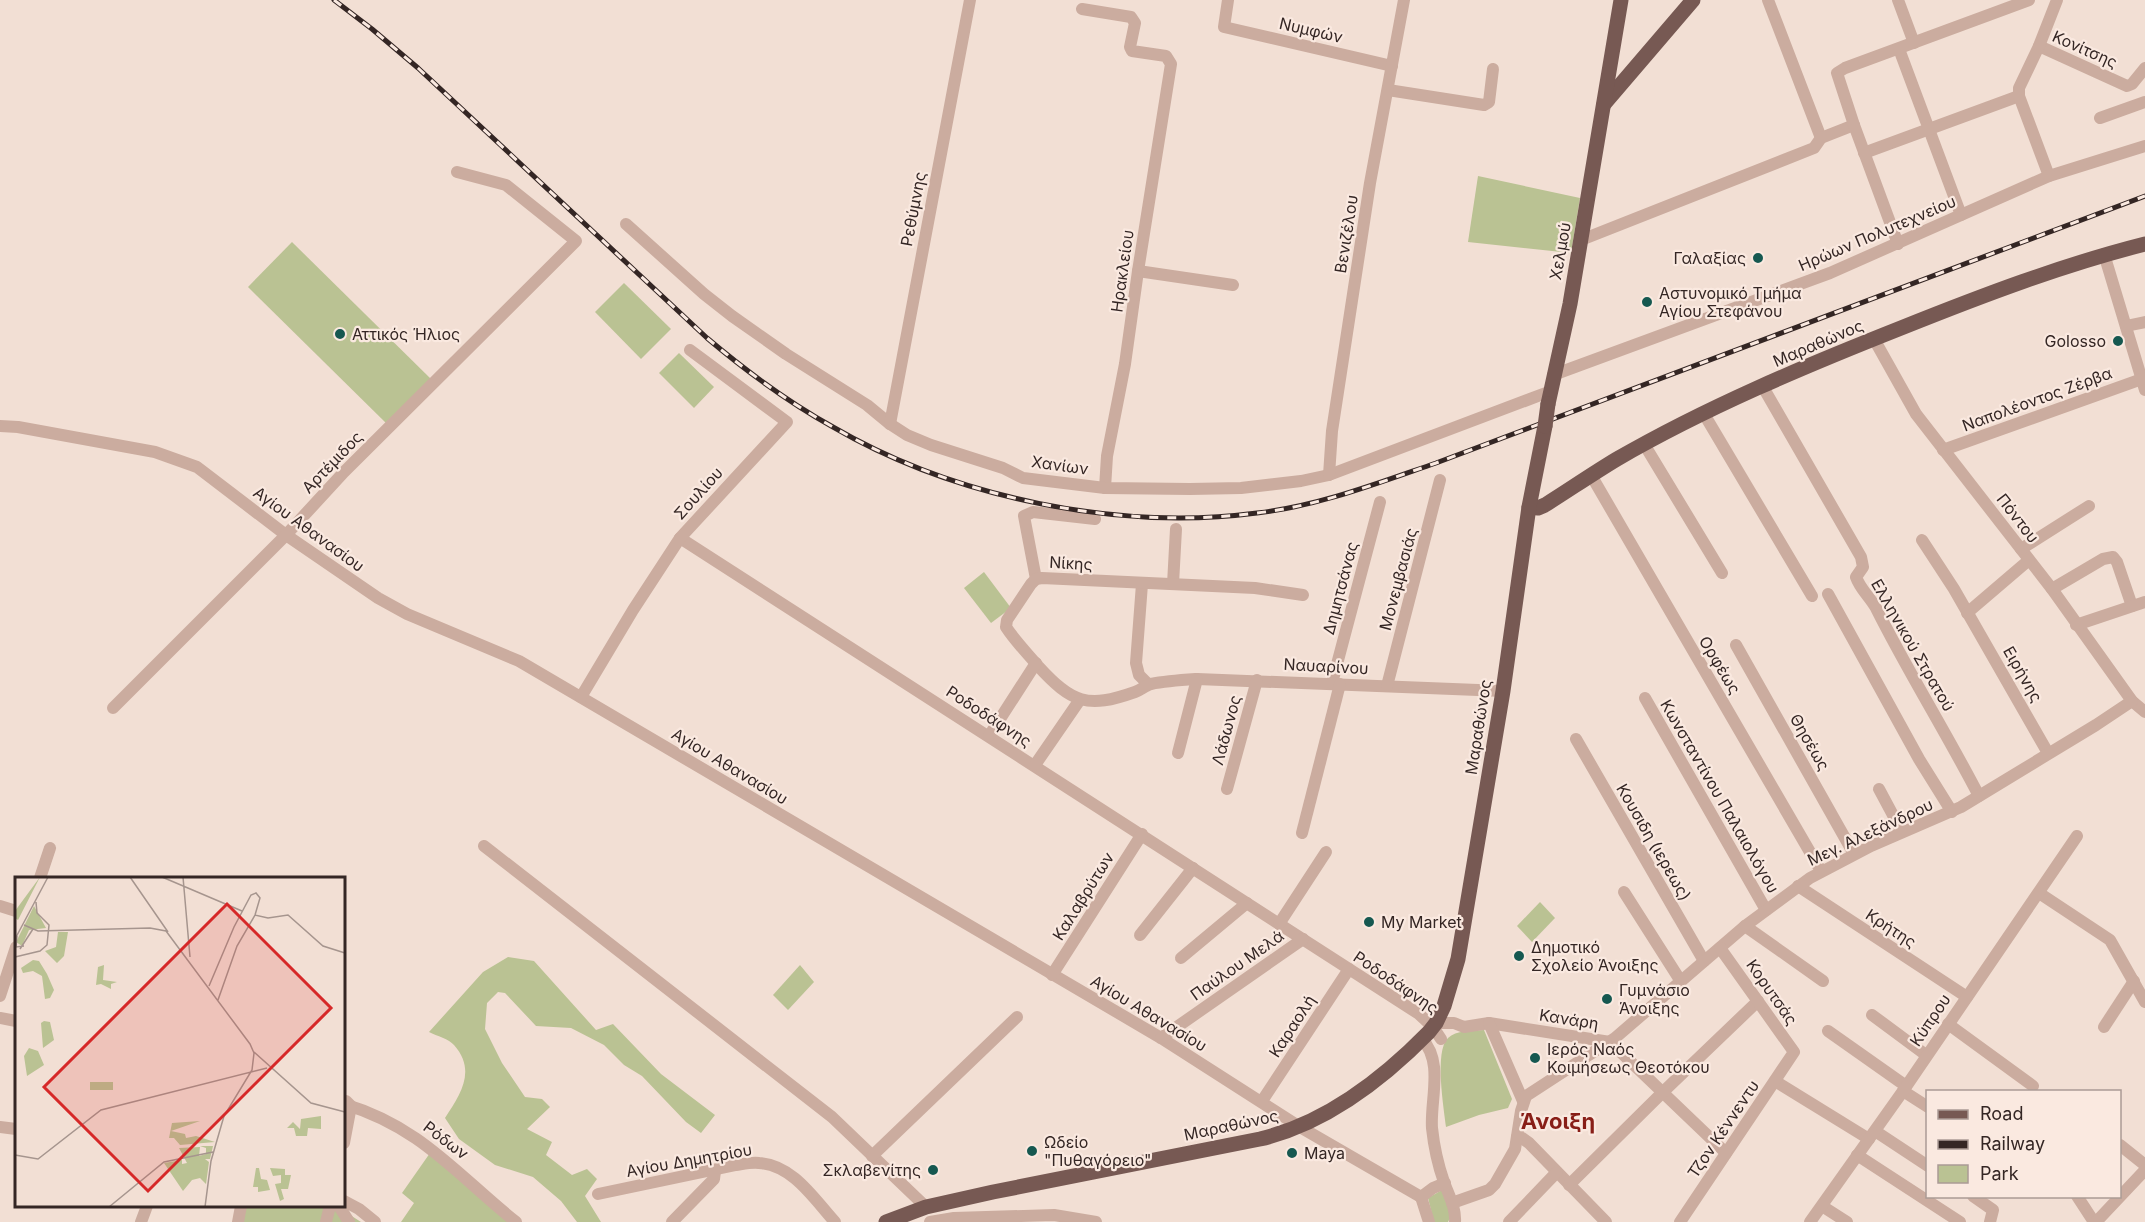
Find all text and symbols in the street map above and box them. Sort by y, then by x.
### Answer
street label: Νυμφών [1277,13,1345,47]
street label: Κονίτσης [2049,26,2121,72]
street label: Ρεθύμνης [896,170,930,248]
street label: Ηρώων Πολυτεχνείου [1795,191,1959,275]
street label: Βενιζέλου [1330,193,1362,275]
street label: Χελμού [1545,221,1575,281]
street label: Ηρακλείου [1106,228,1138,314]
place label: Γαλαξίας [1673,248,1746,268]
marker: Γαλαξίας [1751,251,1765,265]
place label: Αστυνομικό Τμήμα Αγίου Στεφάνου [1659,283,1802,321]
marker: Αστυνομικό Τμήμα Αγίου Στεφάνου [1640,295,1654,309]
street label: Μαραθώνος [1770,315,1866,371]
place label: Αττικός Ήλιος [352,324,460,344]
marker: Αττικός Ήλιος [333,327,347,341]
place label: Golosso [2045,331,2106,351]
marker: Golosso [2111,334,2125,348]
street label: Ναπολέοντος Ζέρβα [1959,363,2115,435]
street label: Αρτέμιδος [297,427,367,497]
street label: Χανίων [1030,451,1090,479]
street label: Σουλίου [669,463,727,523]
street label: Αγίου Αθανασίου [250,482,368,576]
street label: Πόντου [1993,489,2043,547]
street label: Μονεμβασιάς [1375,526,1421,632]
street label: Δημητσάνας [1318,539,1362,637]
street label: Νίκης [1049,552,1093,574]
street label: Ελληνικού Στρατού [1867,575,1959,715]
street label: Ορφέως [1695,632,1745,698]
street label: Ειρήνης [1999,642,2047,706]
street label: Ναυαρίνου [1283,654,1369,678]
street label: Μαραθώνος [1461,678,1495,776]
street label: Ροδοδάφνης [943,681,1035,751]
street label: Λάδωνος [1207,693,1245,767]
street label: Κωνσταντίνου Παλαιολόγου [1656,696,1784,896]
street label: Θησέως [1786,710,1834,774]
street label: Αγίου Αθανασίου [668,723,792,809]
street label: Κουσιδη (ιερεως) [1612,780,1696,904]
street label: Μεγ. Αλεξάνδρου [1804,794,1936,870]
street label: Καλαβρύτων [1048,848,1118,944]
inset map [15,877,345,1207]
street label: Κρήτης [1862,904,1920,952]
place label: My Market [1381,912,1462,932]
marker: My Market [1362,915,1376,929]
street label: Παύλου Μελά [1186,925,1288,1005]
place label: Δημοτικό Σχολείο Άνοιξης [1531,937,1659,975]
street label: Ροδοδάφνης [1350,946,1442,1018]
marker: Δημοτικό Σχολείο Άνοιξης [1512,949,1526,963]
street label: Κορυτσάς [1742,955,1802,1029]
street label: Αγίου Αθανασίου [1087,970,1211,1056]
place label: Γυμνάσιο Άνοιξης [1619,980,1690,1018]
street label: Κύπρου [1905,990,1955,1050]
street label: Καραολή [1264,991,1320,1061]
marker: Γυμνάσιο Άνοιξης [1600,992,1614,1006]
street label: Κανάρη [1538,1004,1600,1034]
place label: Ιερός Ναός Κοιμήσεως Θεοτόκου [1547,1039,1710,1077]
marker: Ιερός Ναός Κοιμήσεως Θεοτόκου [1528,1051,1542,1065]
street label: Τζον Κέννεντυ [1683,1076,1763,1182]
legend [1926,1090,2121,1198]
text: Road [1980,1103,2023,1124]
street label: Μαραθώνος [1182,1105,1280,1145]
district label: Άνοιξη [1521,1108,1595,1134]
street label: Ρόδων [419,1117,473,1163]
place label: Ωδείο "Πυθαγόρειο" [1044,1132,1152,1170]
text: Railway [1980,1133,2045,1154]
street label: Αγίου Δημητρίου [625,1139,753,1181]
place label: Maya [1304,1143,1345,1163]
marker: Ωδείο "Πυθαγόρειο" [1025,1144,1039,1158]
marker: Maya [1285,1146,1299,1160]
place label: Σκλαβενίτης [822,1160,921,1180]
marker: Σκλαβενίτης [926,1163,940,1177]
text: Park [1980,1163,2019,1184]

